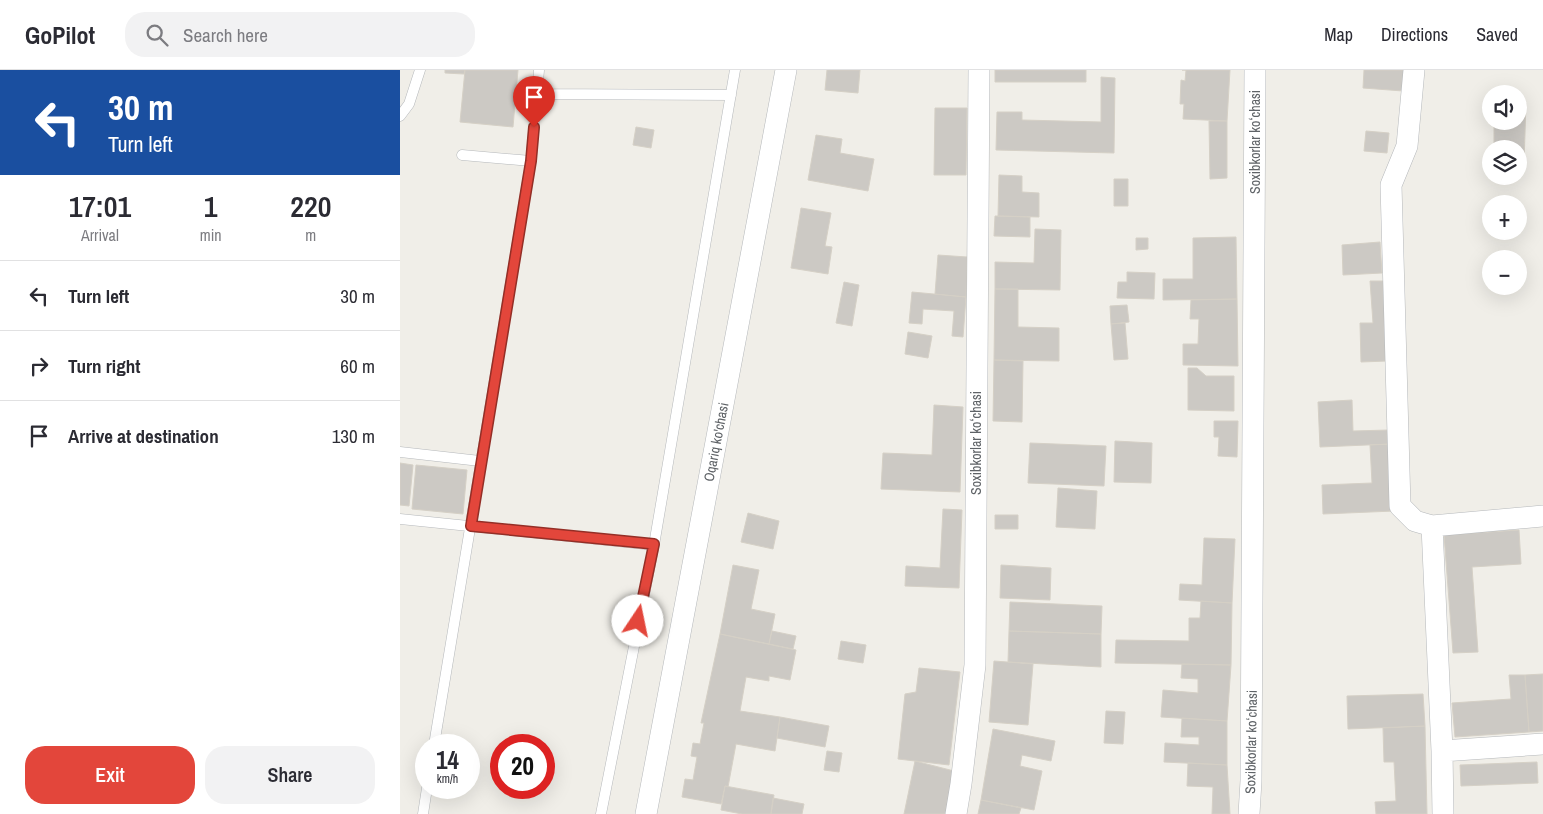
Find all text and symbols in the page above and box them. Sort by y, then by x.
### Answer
search box [125,12,475,57]
text: GoPilot [25,19,95,51]
icon: search [143,21,171,49]
text: Search here [183,22,268,48]
text: Map [1324,22,1353,47]
text: Directions [1381,22,1448,47]
text: Saved [1476,22,1518,47]
pin [513,76,555,127]
icon: arrive [520,83,548,111]
text: 30 m [108,84,173,131]
map controls [1482,85,1527,295]
button: sound [1482,85,1527,130]
icon: left [25,90,90,155]
street label: Soxibkorlar koʻchasi [1246,90,1264,194]
text: Turn left [108,129,173,159]
button: layers [1482,140,1527,185]
text: 17:01 [69,186,131,226]
text: 1 [204,186,218,226]
text: 220 [290,186,331,226]
button: + [1482,195,1527,240]
text: Arrival [81,224,119,246]
text: min [200,224,222,246]
text: m [305,224,316,246]
button: − [1482,250,1527,295]
icon: left [25,282,53,310]
text: Turn left [68,283,129,309]
text: 30 m [340,283,375,309]
icon: right [25,352,53,380]
text: Turn right [68,353,140,379]
text: 60 m [340,353,375,379]
street label: Soxibkorlar koʻchasi [967,391,985,495]
street label: Oqariq ko'chasi [700,401,732,483]
icon: arrive [25,422,53,450]
text: Arrive at destination [68,423,219,449]
text: 130 m [332,423,375,449]
position arrow [611,594,663,646]
street label: Soxibkorlar koʻchasi [1241,690,1261,794]
speed limit sign: 20 [490,734,555,799]
text: 14 [436,743,459,777]
button: Exit [25,746,195,804]
button: Share [205,746,375,804]
text: km/h [437,771,458,787]

